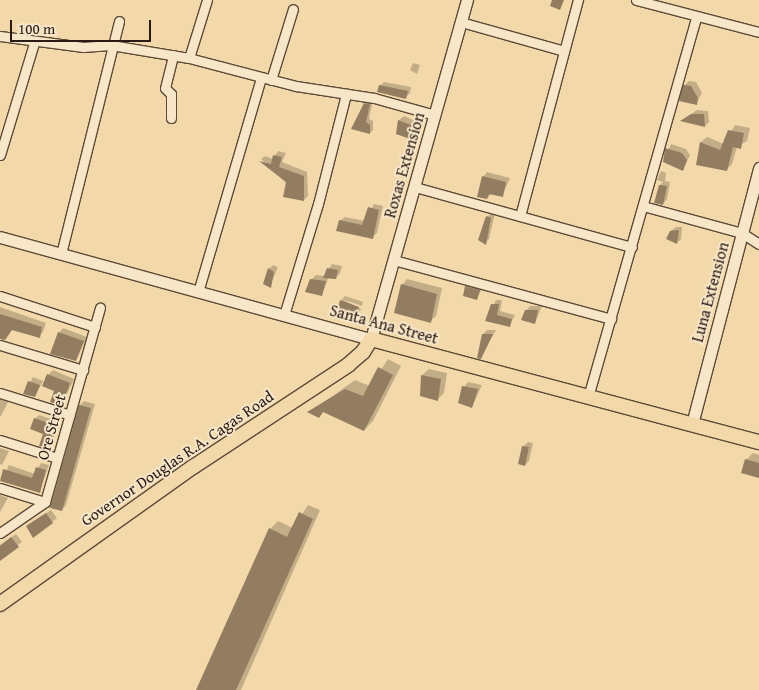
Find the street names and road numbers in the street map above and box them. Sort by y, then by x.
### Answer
street label: Roxas Extension [380,110,428,220]
street label: Luna Extension [687,240,733,344]
street label: Santa Ana Street [328,300,440,348]
street label: Governor Douglas R.A. Cagas Road [77,386,277,530]
street label: Ore Street [32,392,70,462]

